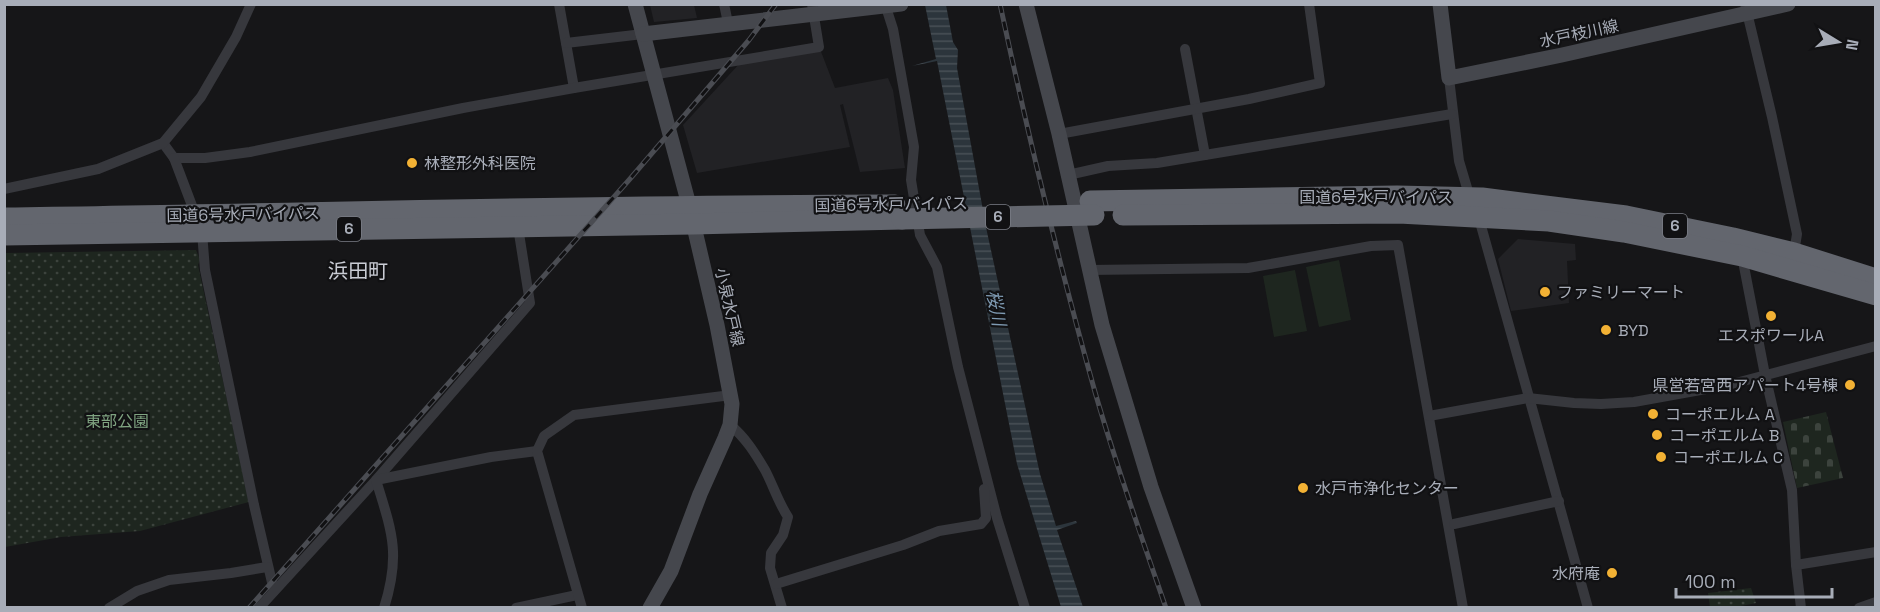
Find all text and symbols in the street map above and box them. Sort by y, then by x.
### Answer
north arrow [1808,12,1868,72]
street label: 水戸枝川線 [1538,15,1620,52]
text: N [1841,37,1864,52]
place label: 林整形外科医院 [424,153,536,174]
marker: 林整形外科医院 [405,156,419,170]
street label: 国道6号水戸バイパス [1299,187,1453,208]
street label: 国道6号水戸バイパス [814,193,968,216]
street label: 国道6号水戸バイパス [166,203,320,226]
road number: 6 [986,205,1010,229]
road number: 6 [1663,214,1687,238]
road number: 6 [337,217,361,241]
district label: 浜田町 [328,258,388,284]
street label: 小泉水戸線 [710,266,749,348]
place label: ファミリーマート [1557,282,1685,303]
marker: ファミリーマート [1538,285,1552,299]
water label: 桜川 [982,288,1012,330]
marker: エスポワールA [1764,309,1778,323]
place label: BYD [1618,320,1649,341]
marker: BYD [1599,323,1613,337]
place label: エスポワールA [1718,325,1824,346]
place label: 県営若宮西アパート4号棟 [1652,375,1838,396]
marker: 県営若宮西アパート4号棟 [1843,378,1857,392]
place label: コーポエルム A [1665,404,1775,425]
marker: コーポエルム A [1646,407,1660,421]
park label: 東部公園 [85,411,149,432]
place label: コーポエルム B [1669,425,1779,446]
marker: コーポエルム B [1650,428,1664,442]
place label: コーポエルム C [1673,447,1783,468]
marker: コーポエルム C [1654,450,1668,464]
place label: 水戸市浄化センター [1315,478,1459,499]
marker: 水戸市浄化センター [1296,481,1310,495]
scale bar [1676,561,1832,599]
place label: 水府庵 [1552,563,1600,584]
marker: 水府庵 [1605,566,1619,580]
text: 100 m [1685,570,1736,593]

